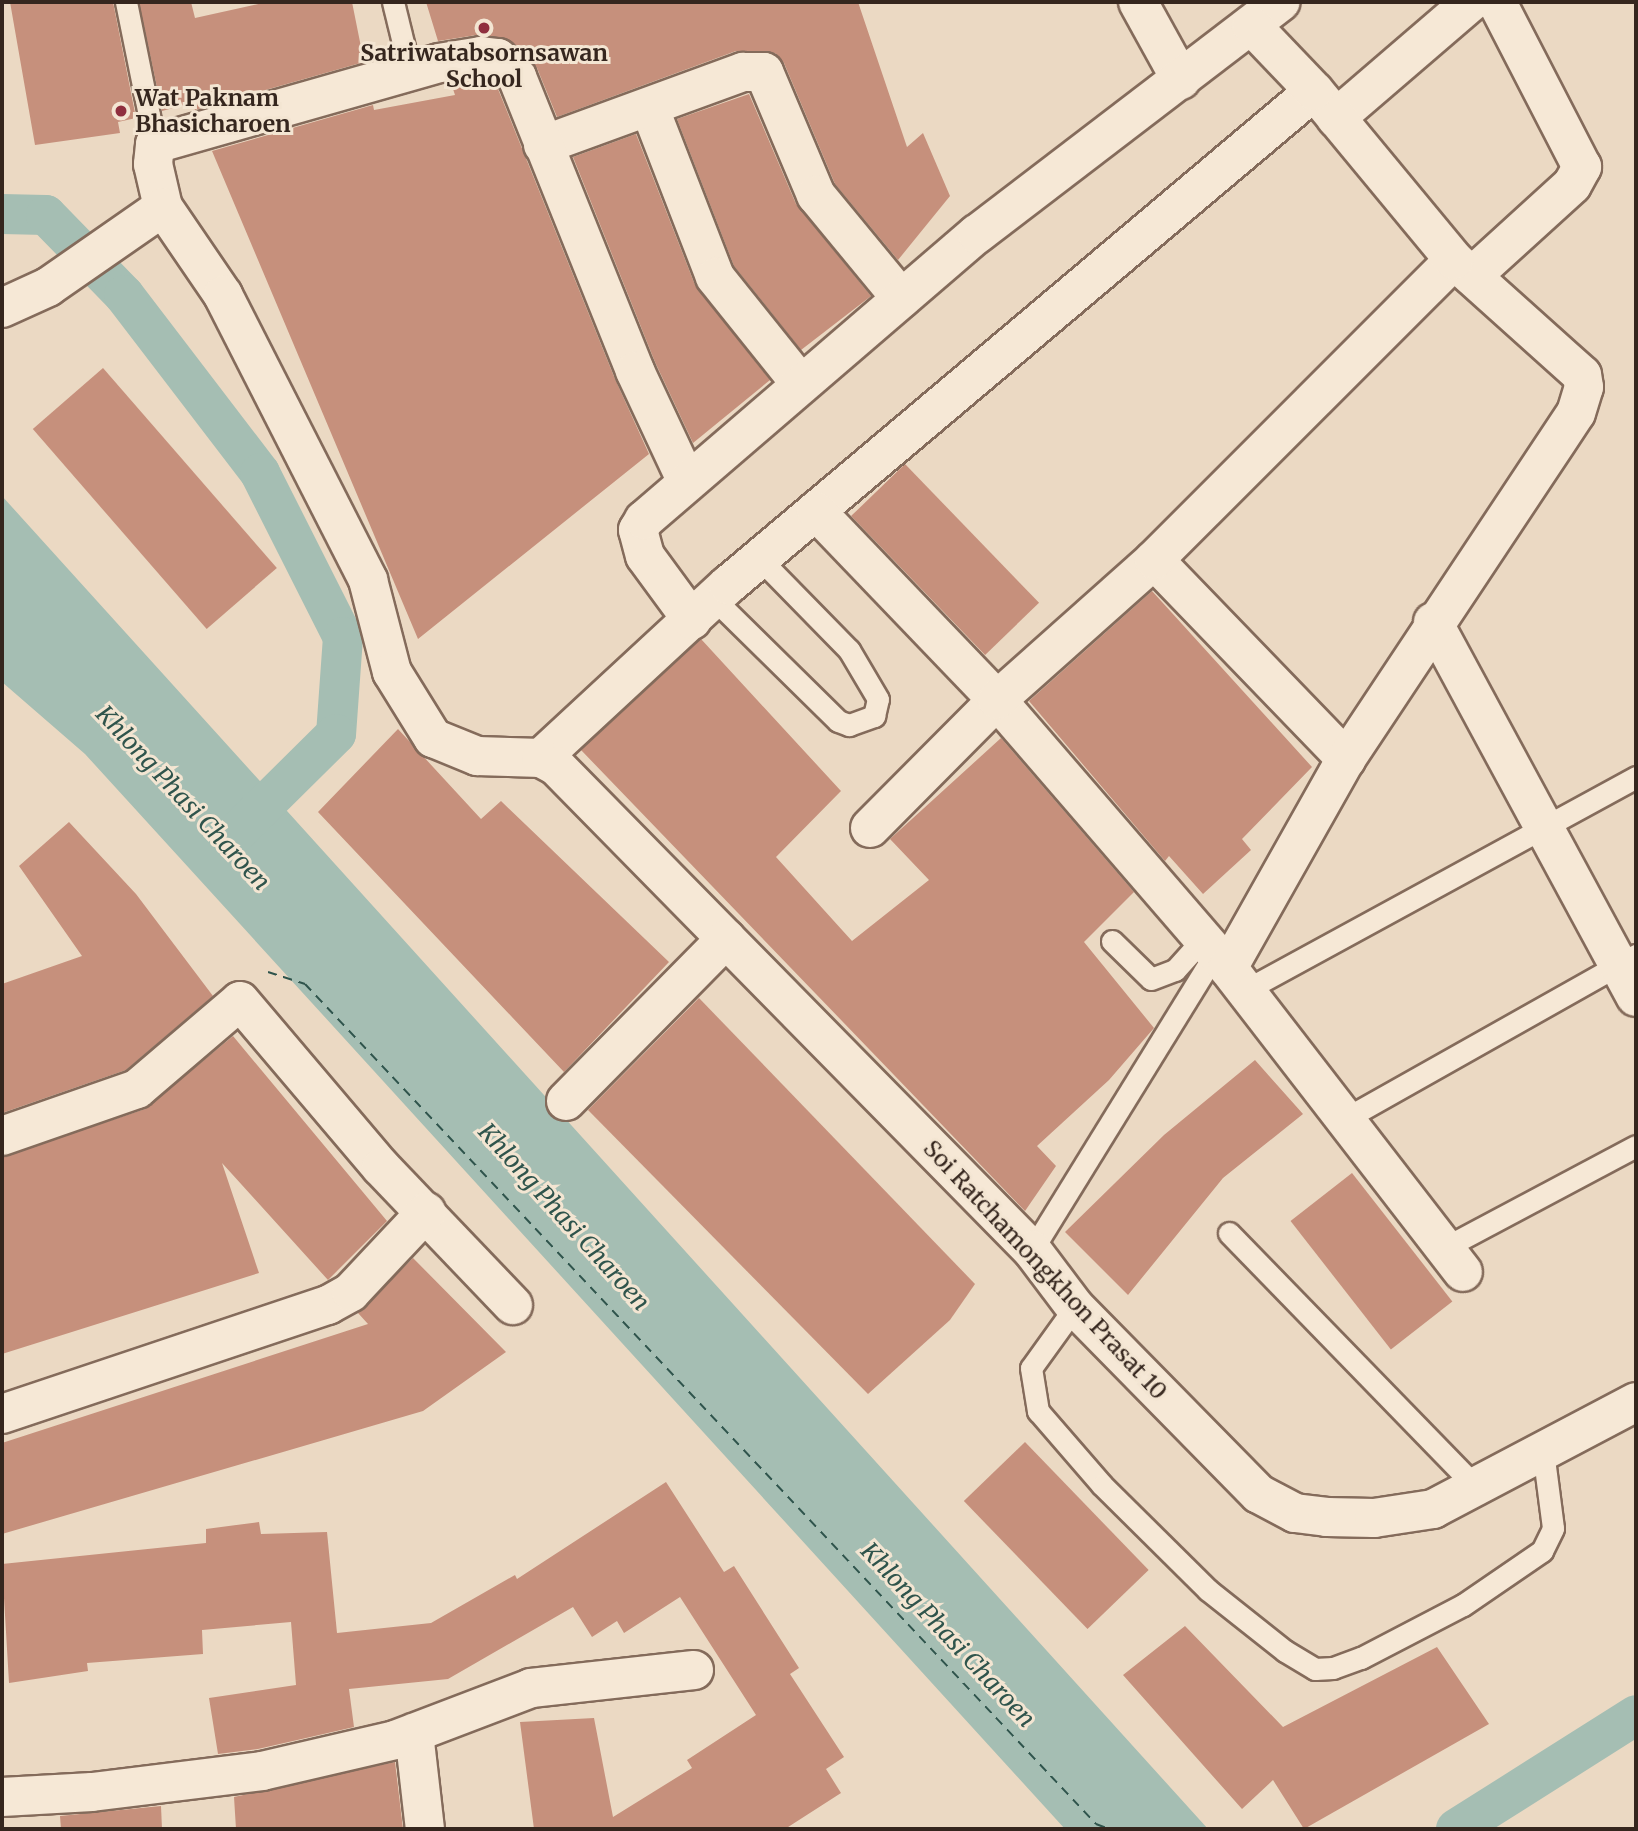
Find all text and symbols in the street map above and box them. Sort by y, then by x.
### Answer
marker: Satriwatabsornsawan School [476,20,492,36]
place label: Satriwatabsornsawan School [360,39,608,93]
place label: Wat Paknam Bhasicharoen [135,84,291,138]
marker: Wat Paknam Bhasicharoen [113,103,129,119]
water label: Khlong Phasi Charoen [90,700,276,896]
water label: Khlong Phasi Charoen [472,1118,656,1316]
street label: Soi Ratchamongkhon Prasat 10 [918,1135,1172,1405]
water label: Khlong Phasi Charoen [855,1537,1041,1733]

